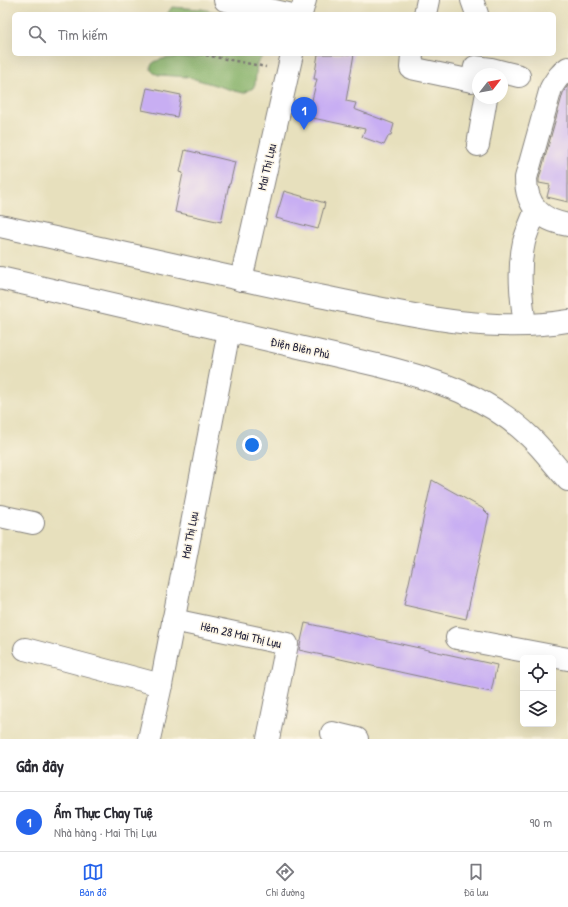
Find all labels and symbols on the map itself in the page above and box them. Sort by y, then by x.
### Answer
north arrow [472,68,508,104]
pin: 1 [291,97,317,130]
street label: Mai Thị Lựu [253,142,280,192]
street label: Ðiện Biên Phủ [269,332,331,363]
your location [242,435,262,455]
street label: Mai Thị Lựu [177,510,202,560]
street label: Hẻm 28 Mai Thị Lựu [199,617,283,652]

